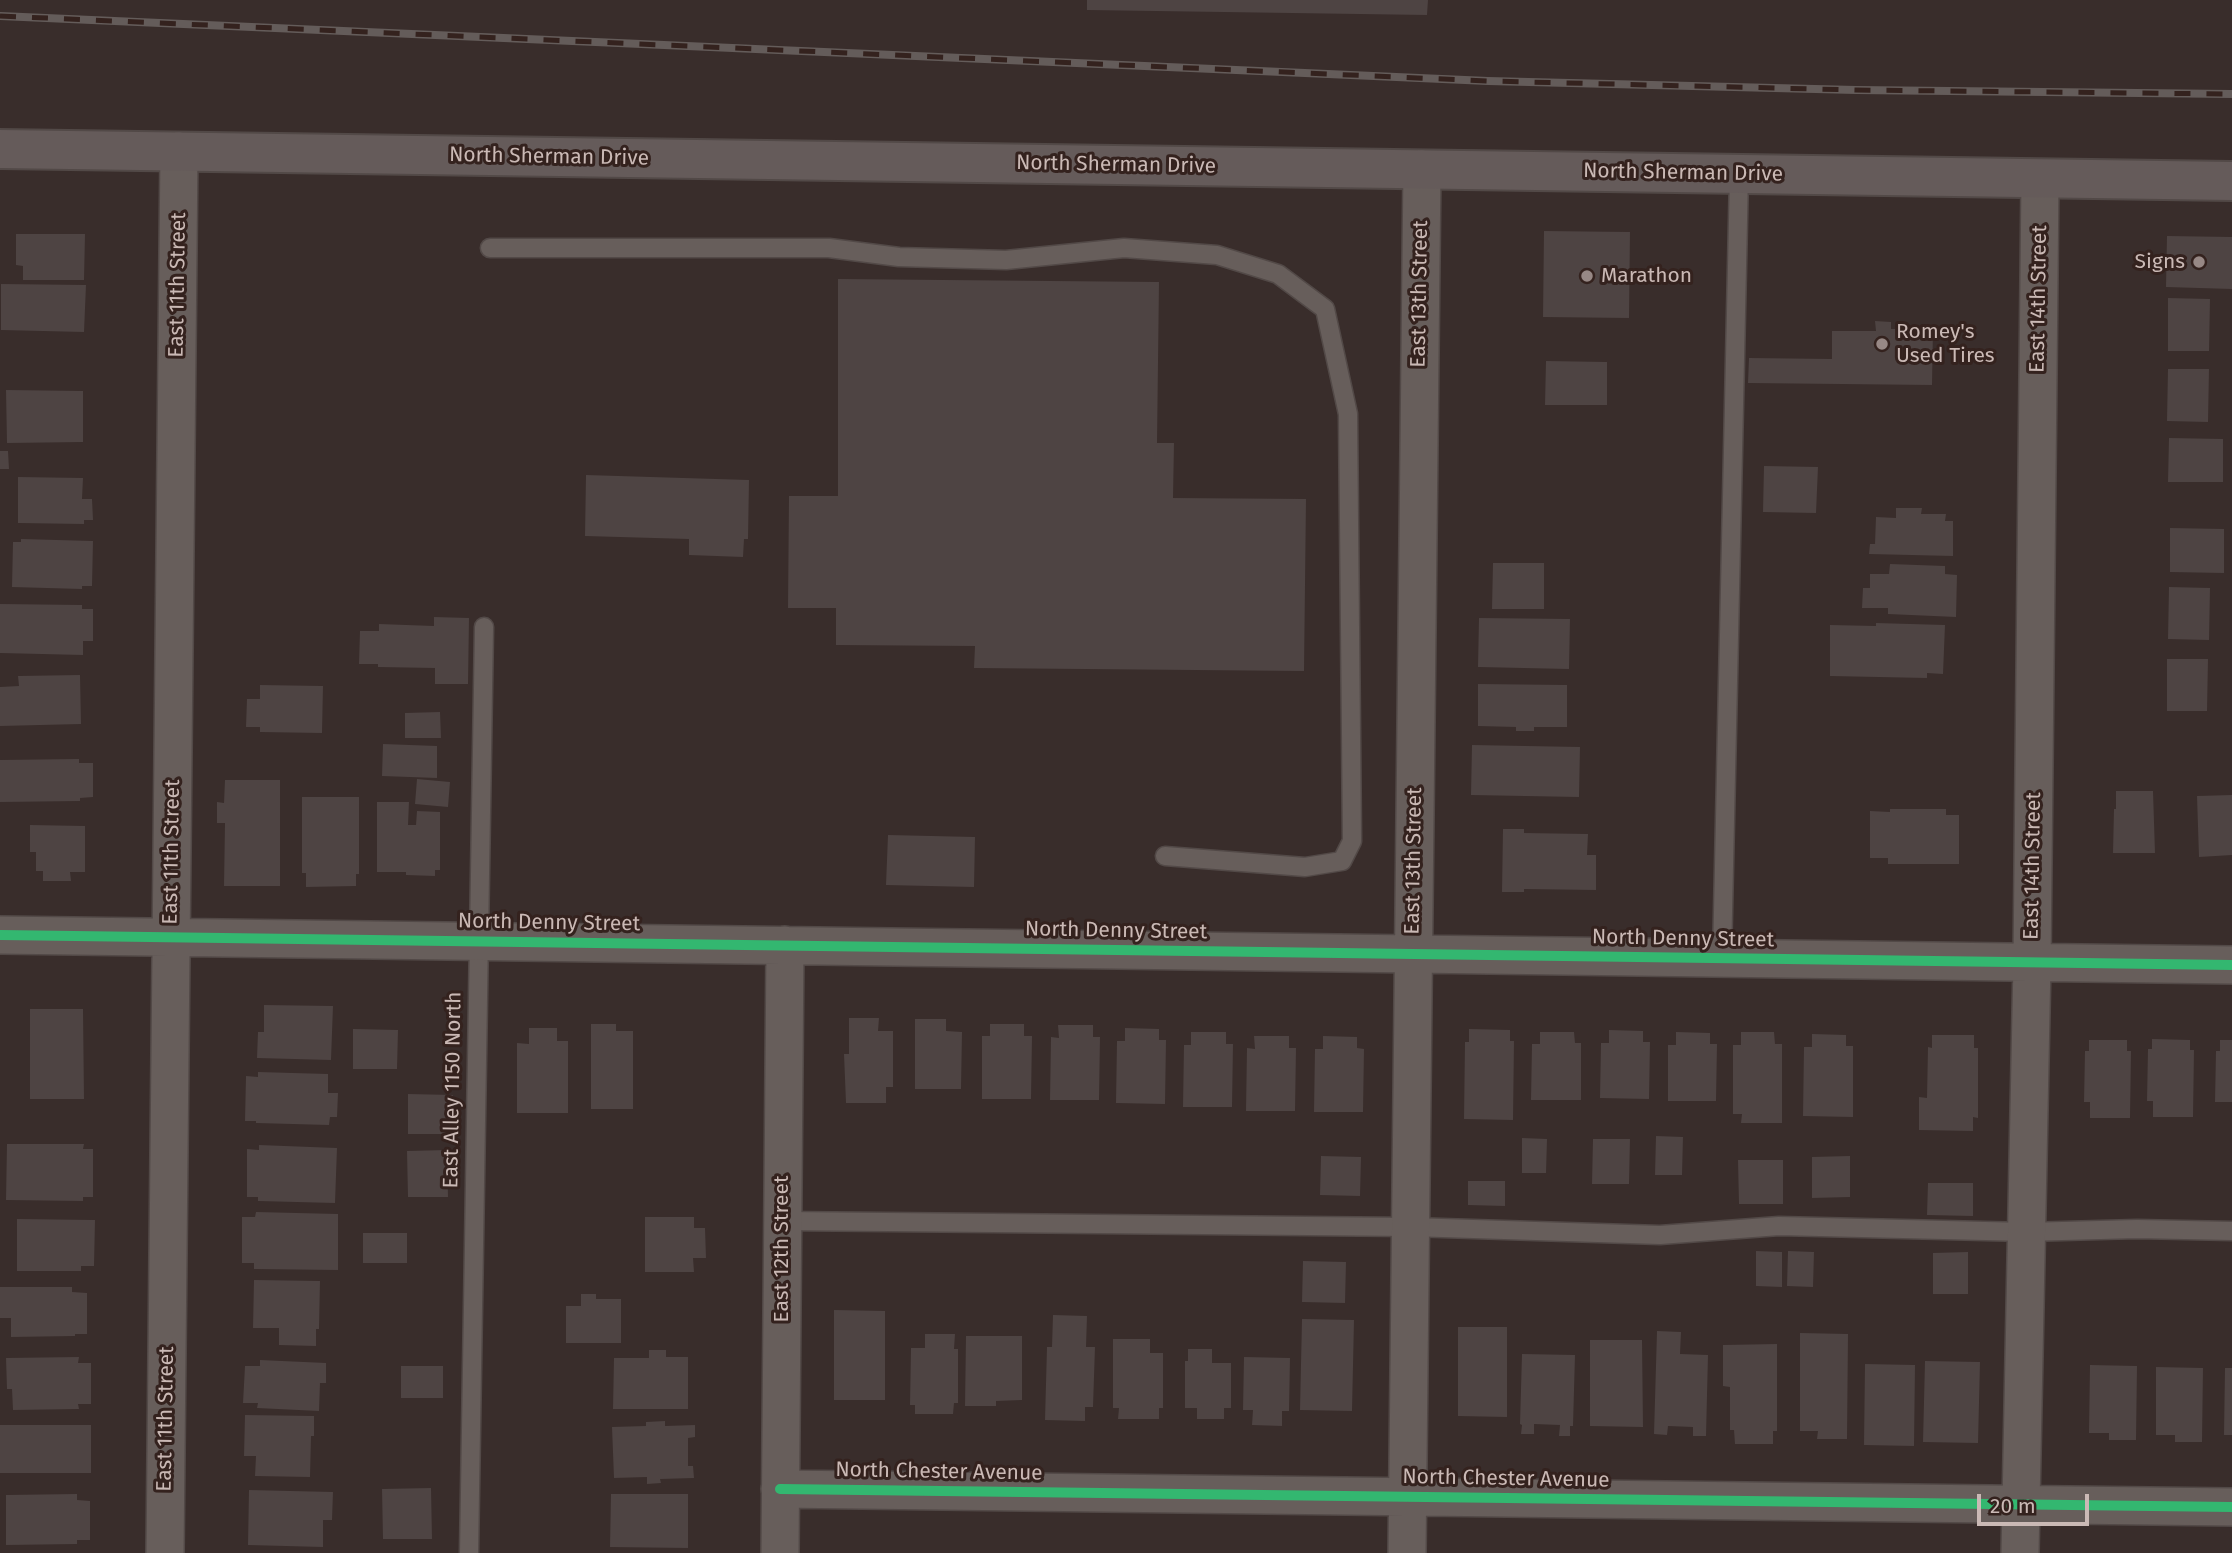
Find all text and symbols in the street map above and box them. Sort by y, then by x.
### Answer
street label: North Sherman Drive [449,143,649,171]
street label: North Sherman Drive [1016,151,1216,179]
street label: North Sherman Drive [1583,159,1783,187]
street label: East 11th Street [164,212,192,358]
street label: East 13th Street [1406,220,1434,368]
street label: East 14th Street [2025,225,2053,373]
place label: Signs [2135,249,2185,275]
marker: Signs [2191,254,2207,270]
place label: Marathon [1601,263,1692,289]
marker: Marathon [1579,268,1595,284]
place label: Romey's Used Tires [1896,319,1995,369]
marker: Romey's Used Tires [1874,336,1890,352]
street label: East 11th Street [158,779,186,925]
street label: East 13th Street [1400,787,1428,935]
street label: East 14th Street [2019,792,2047,940]
street label: North Denny Street [458,909,640,937]
street label: North Denny Street [1025,917,1207,945]
street label: North Denny Street [1592,925,1774,953]
street label: East Alley 1150 North [439,991,467,1189]
street label: East 12th Street [769,1175,795,1323]
street label: East 11th Street [152,1346,180,1492]
street label: North Chester Avenue [835,1458,1043,1486]
street label: North Chester Avenue [1402,1465,1610,1493]
scale bar [1980,1480,2092,1524]
text: 20 m [1990,1493,2036,1519]

